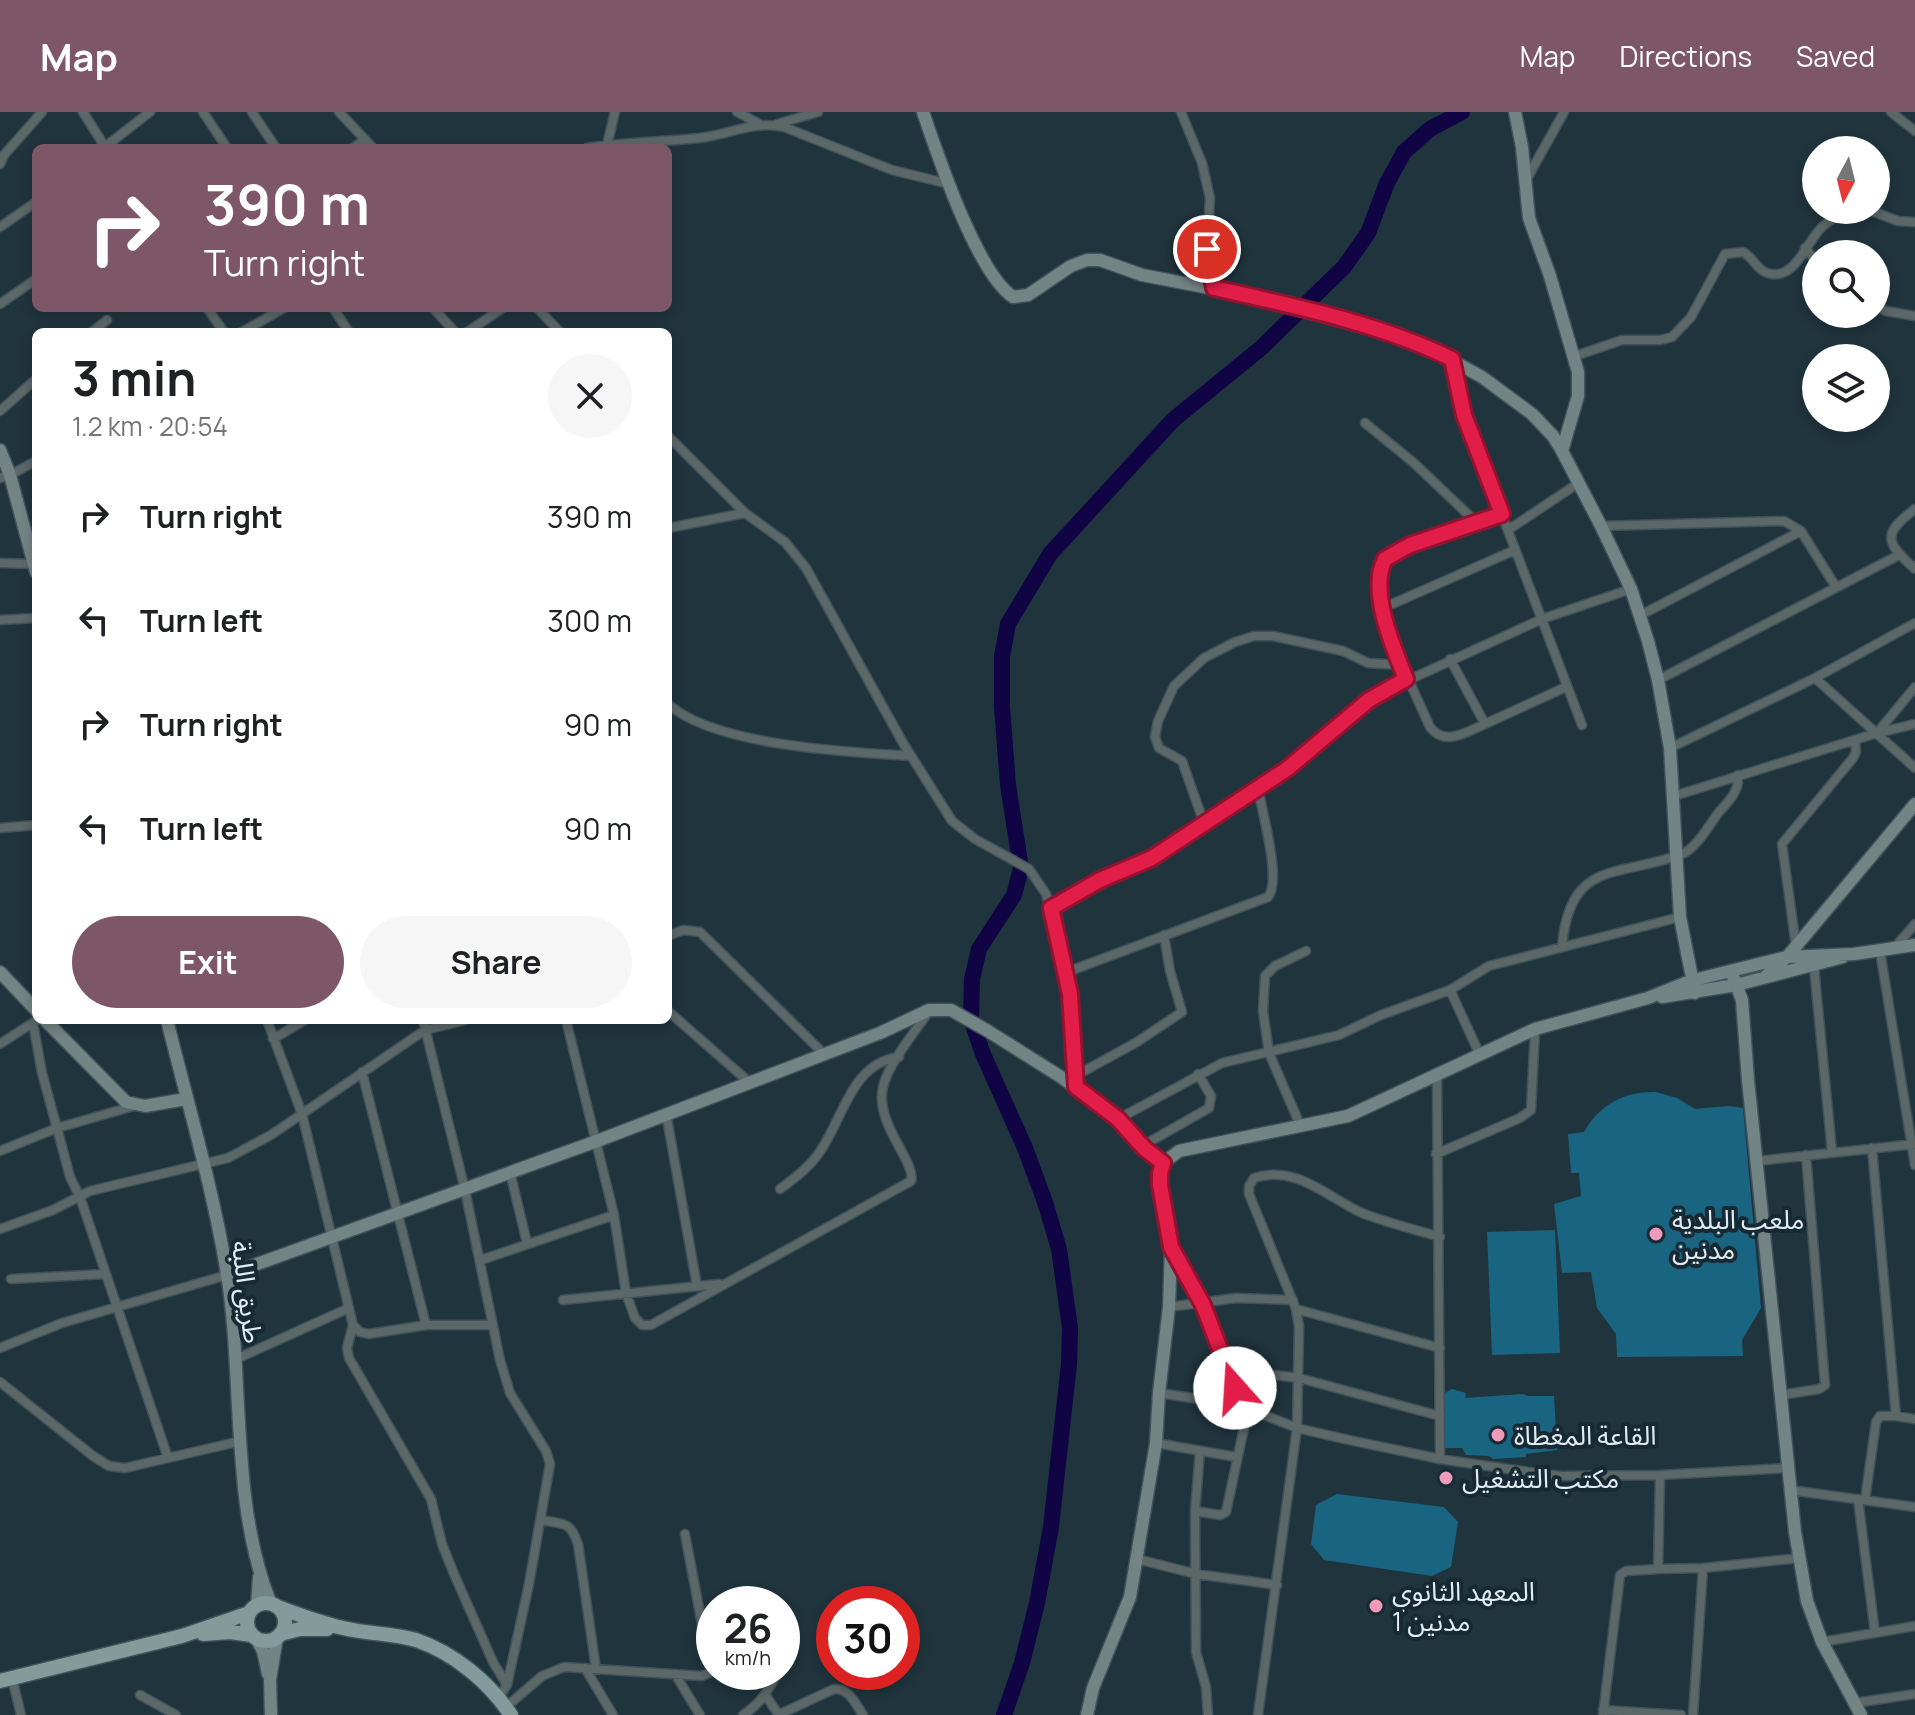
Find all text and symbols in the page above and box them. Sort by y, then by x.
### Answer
text: Map [40,30,118,82]
text: Map [1520,37,1575,75]
text: Directions [1619,37,1752,75]
text: Saved [1796,37,1875,75]
north arrow [1802,136,1890,224]
map controls [1802,136,1890,432]
text: 390 m [204,165,370,242]
icon: right [72,176,176,280]
pin [1173,215,1241,283]
icon: arrive [1185,227,1229,271]
text: Turn right [204,238,365,287]
button: search [1802,240,1890,328]
button: layers [1802,344,1890,432]
text: 3 min [72,345,196,410]
button: close [548,354,632,438]
text: 1.2 km · 20:54 [72,408,228,444]
icon: right [72,494,116,538]
text: Turn right [140,496,283,537]
text: 390 m [547,496,632,537]
icon: left [72,598,116,642]
text: Turn left [140,600,263,641]
text: 300 m [547,600,632,641]
icon: right [72,702,116,746]
text: Turn right [140,704,283,745]
text: 90 m [564,704,632,745]
icon: left [72,806,116,850]
text: Turn left [140,808,263,849]
text: 90 m [564,808,632,849]
button: Exit [72,916,344,1008]
button: Share [360,916,632,1008]
place label: ملعب البلدية مدنين [1672,1201,1805,1267]
marker: ملعب البلدية مدنين [1647,1225,1665,1243]
street label: طريق اللبة [224,1238,272,1346]
position arrow [1193,1346,1277,1430]
place label: القاعة المغطاة [1514,1417,1656,1453]
marker: القاعة المغطاة [1489,1426,1507,1444]
place label: مكتب التشغيل [1462,1460,1619,1496]
marker: مكتب التشغيل [1437,1469,1455,1487]
place label: المعهد الثانوي مدنين 1 [1392,1573,1535,1639]
speed limit sign: 30 [816,1586,920,1690]
marker: المعهد الثانوي مدنين 1 [1367,1597,1385,1615]
text: 26 [724,1600,772,1655]
text: km/h [725,1644,771,1671]

